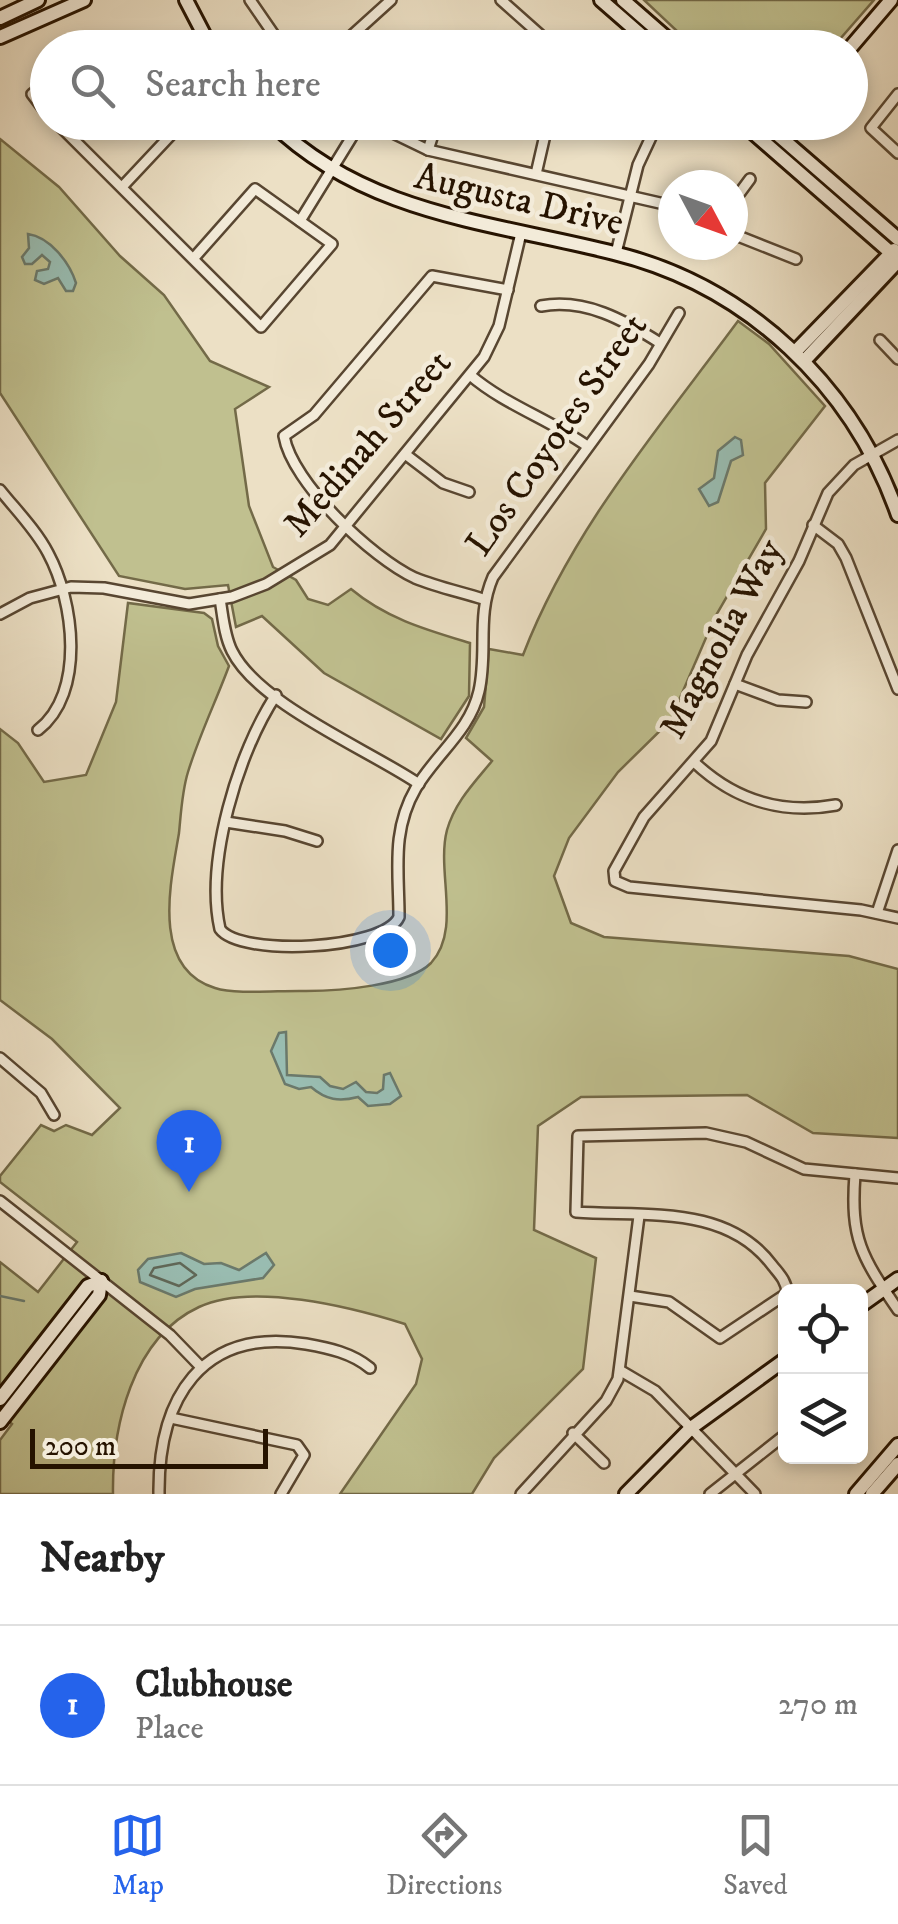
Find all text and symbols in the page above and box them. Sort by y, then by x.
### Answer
search box [30,30,868,140]
icon: search [65,58,120,113]
text: Search here [145,61,321,109]
street label: Augusta Drive [410,153,628,247]
north arrow [658,170,748,260]
street label: Los Coyotes Street [455,304,659,566]
street label: Medinah Street [274,340,462,548]
street label: Magnolia Way [649,530,795,747]
your location [365,925,416,976]
pin: 1 [156,1110,222,1192]
map controls [778,1284,868,1464]
button: locate [778,1284,868,1374]
button: layers [778,1374,868,1464]
scale bar [30,1424,268,1468]
text: 200 m [45,1429,116,1464]
text: Nearby [40,1533,164,1585]
text: Clubhouse [135,1661,293,1709]
text: 1 [67,1685,78,1725]
text: 270 m [778,1685,858,1725]
text: Place [135,1709,204,1749]
tab: Map [110,1808,165,1903]
tab: Directions [386,1808,502,1903]
tab: Saved [723,1808,788,1903]

